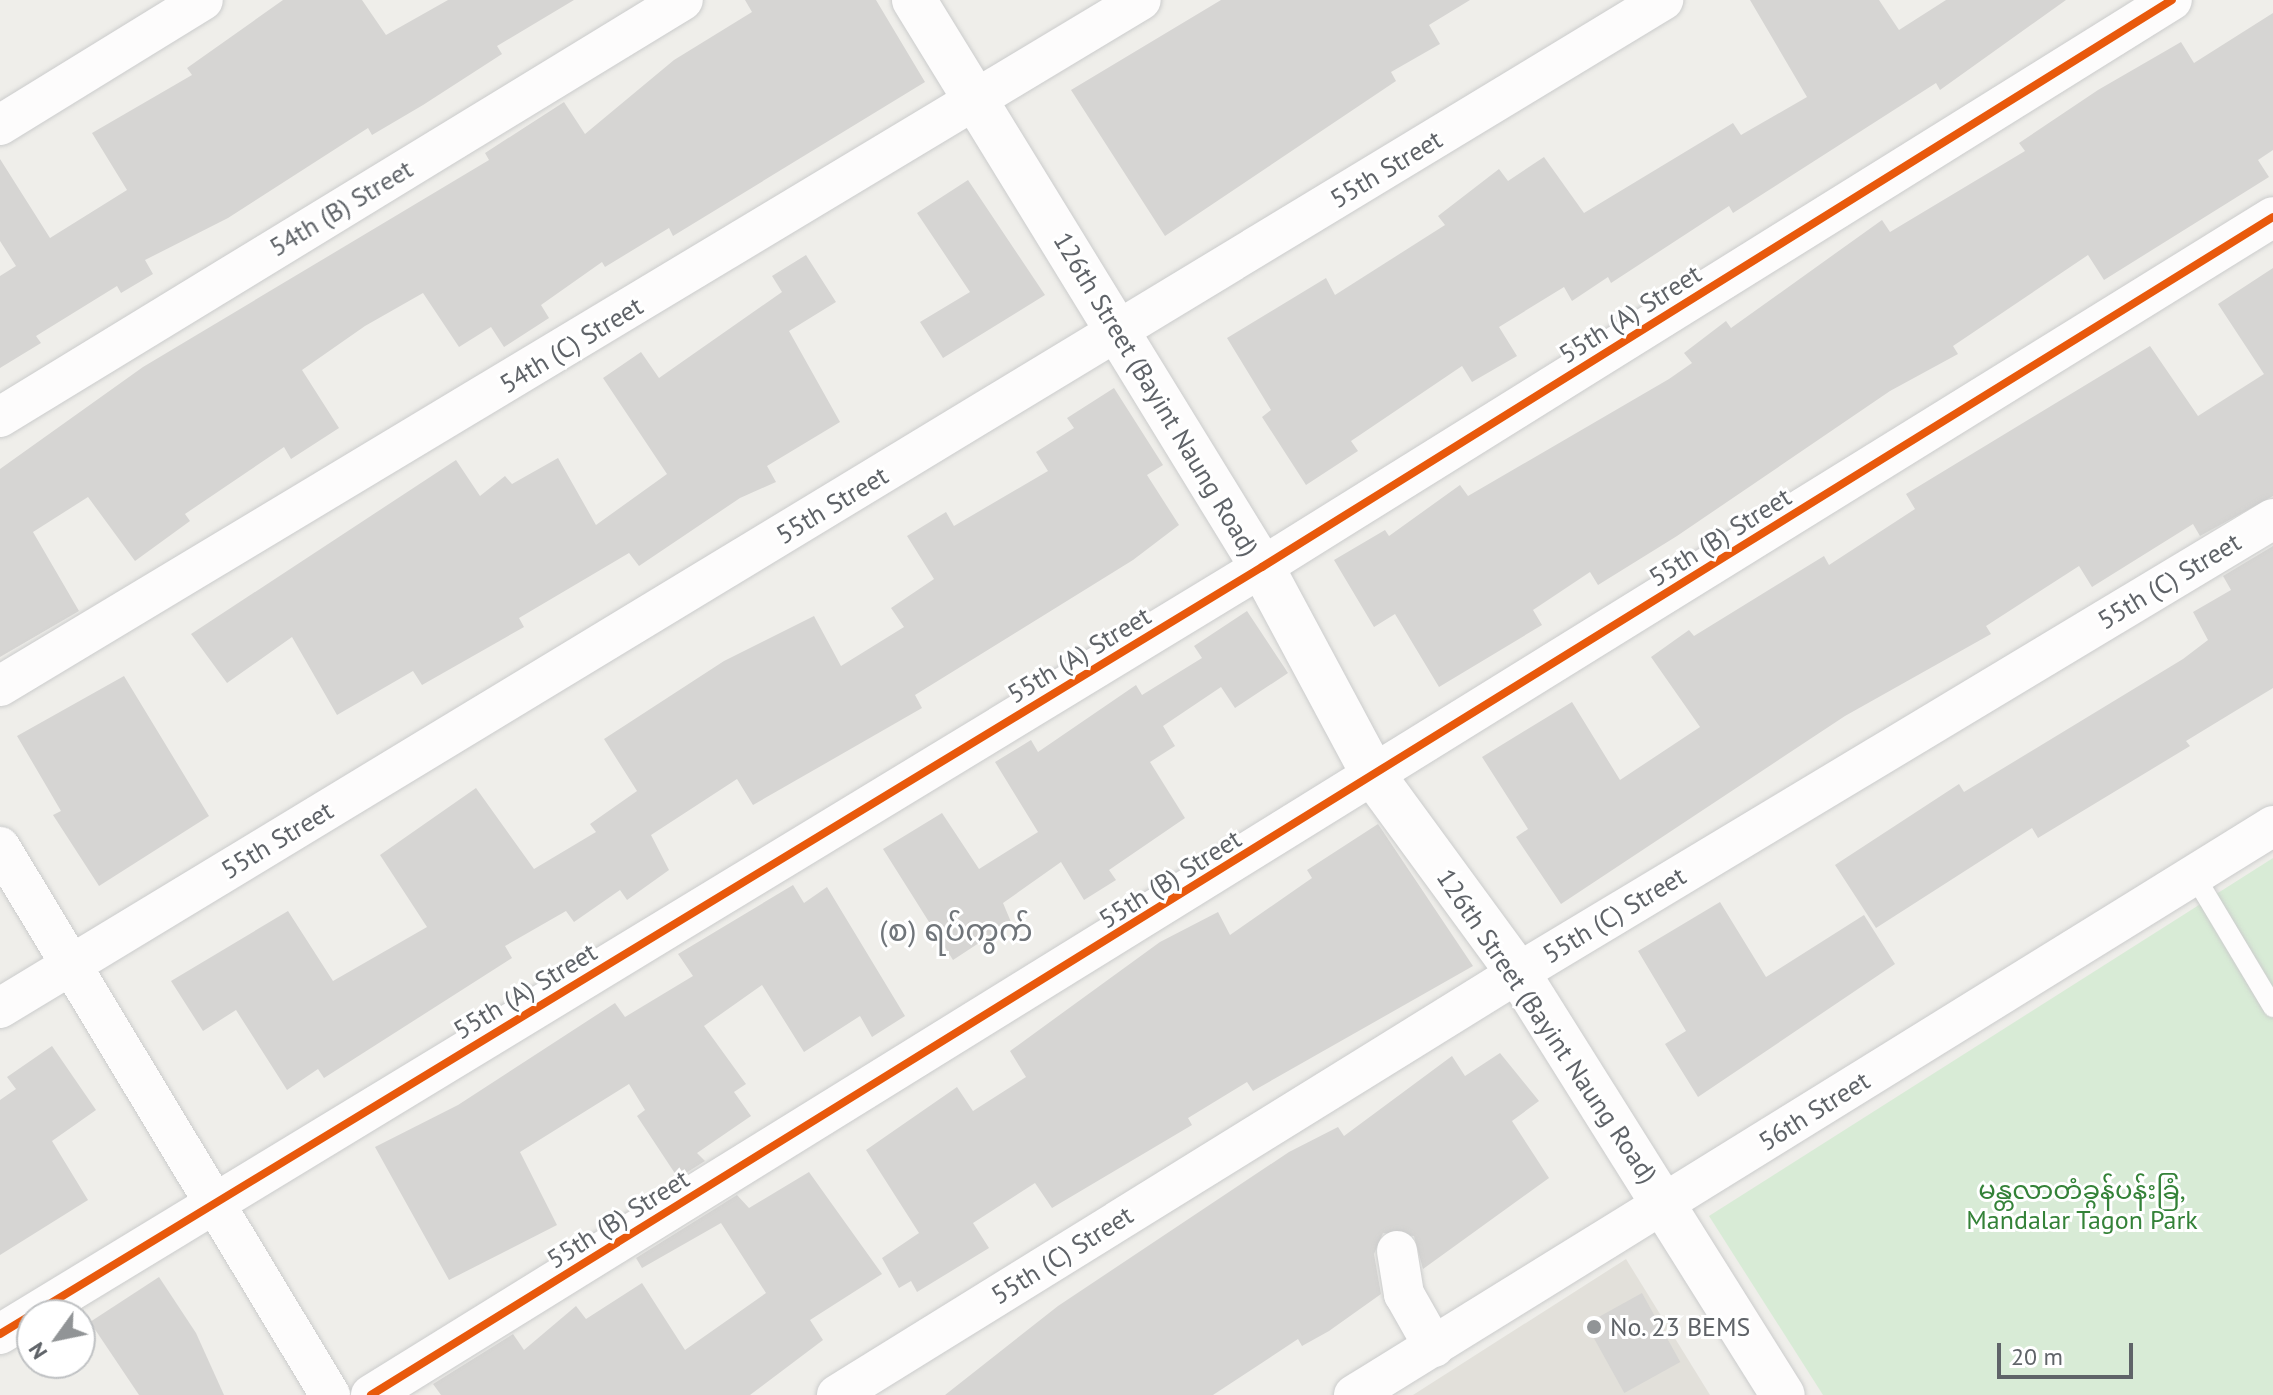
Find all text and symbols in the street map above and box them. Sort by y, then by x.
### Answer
street label: 55th Street [1325,124,1447,214]
street label: 54th (B) Street [264,153,418,263]
street label: 126th Street (Bayint Naung Road) [1047,226,1265,562]
street label: 55th (A) Street [1553,258,1707,370]
street label: 54th (C) Street [494,290,648,400]
street label: 55th Street [771,460,893,550]
street label: 55th (B) Street [1643,481,1797,593]
street label: 55th (C) Street [2092,526,2246,636]
street label: 55th (A) Street [1002,600,1156,710]
street label: 55th Street [216,795,338,885]
street label: 55th (B) Street [1093,823,1247,935]
street label: 55th (C) Street [1537,860,1691,970]
street label: 126th Street (Bayint Naung Road) [1430,863,1664,1189]
district label: (စ) ရပ်ကွက် [879,912,1033,948]
street label: 55th (A) Street [448,936,602,1046]
street label: 56th Street [1753,1065,1875,1157]
street label: 55th (B) Street [541,1163,695,1275]
park label: မန္တလာတံခွန်ပန်းခြံ, Mandalar Tagon Park [1966,1174,2198,1236]
street label: 55th (C) Street [985,1199,1139,1311]
north arrow [16,1299,96,1379]
place label: No. 23 BEMS [1610,1311,1752,1343]
marker: No. 23 BEMS [1585,1318,1603,1336]
scale bar [2001,1327,2137,1377]
text: N [22,1337,53,1365]
text: 20 m [2011,1341,2063,1372]

